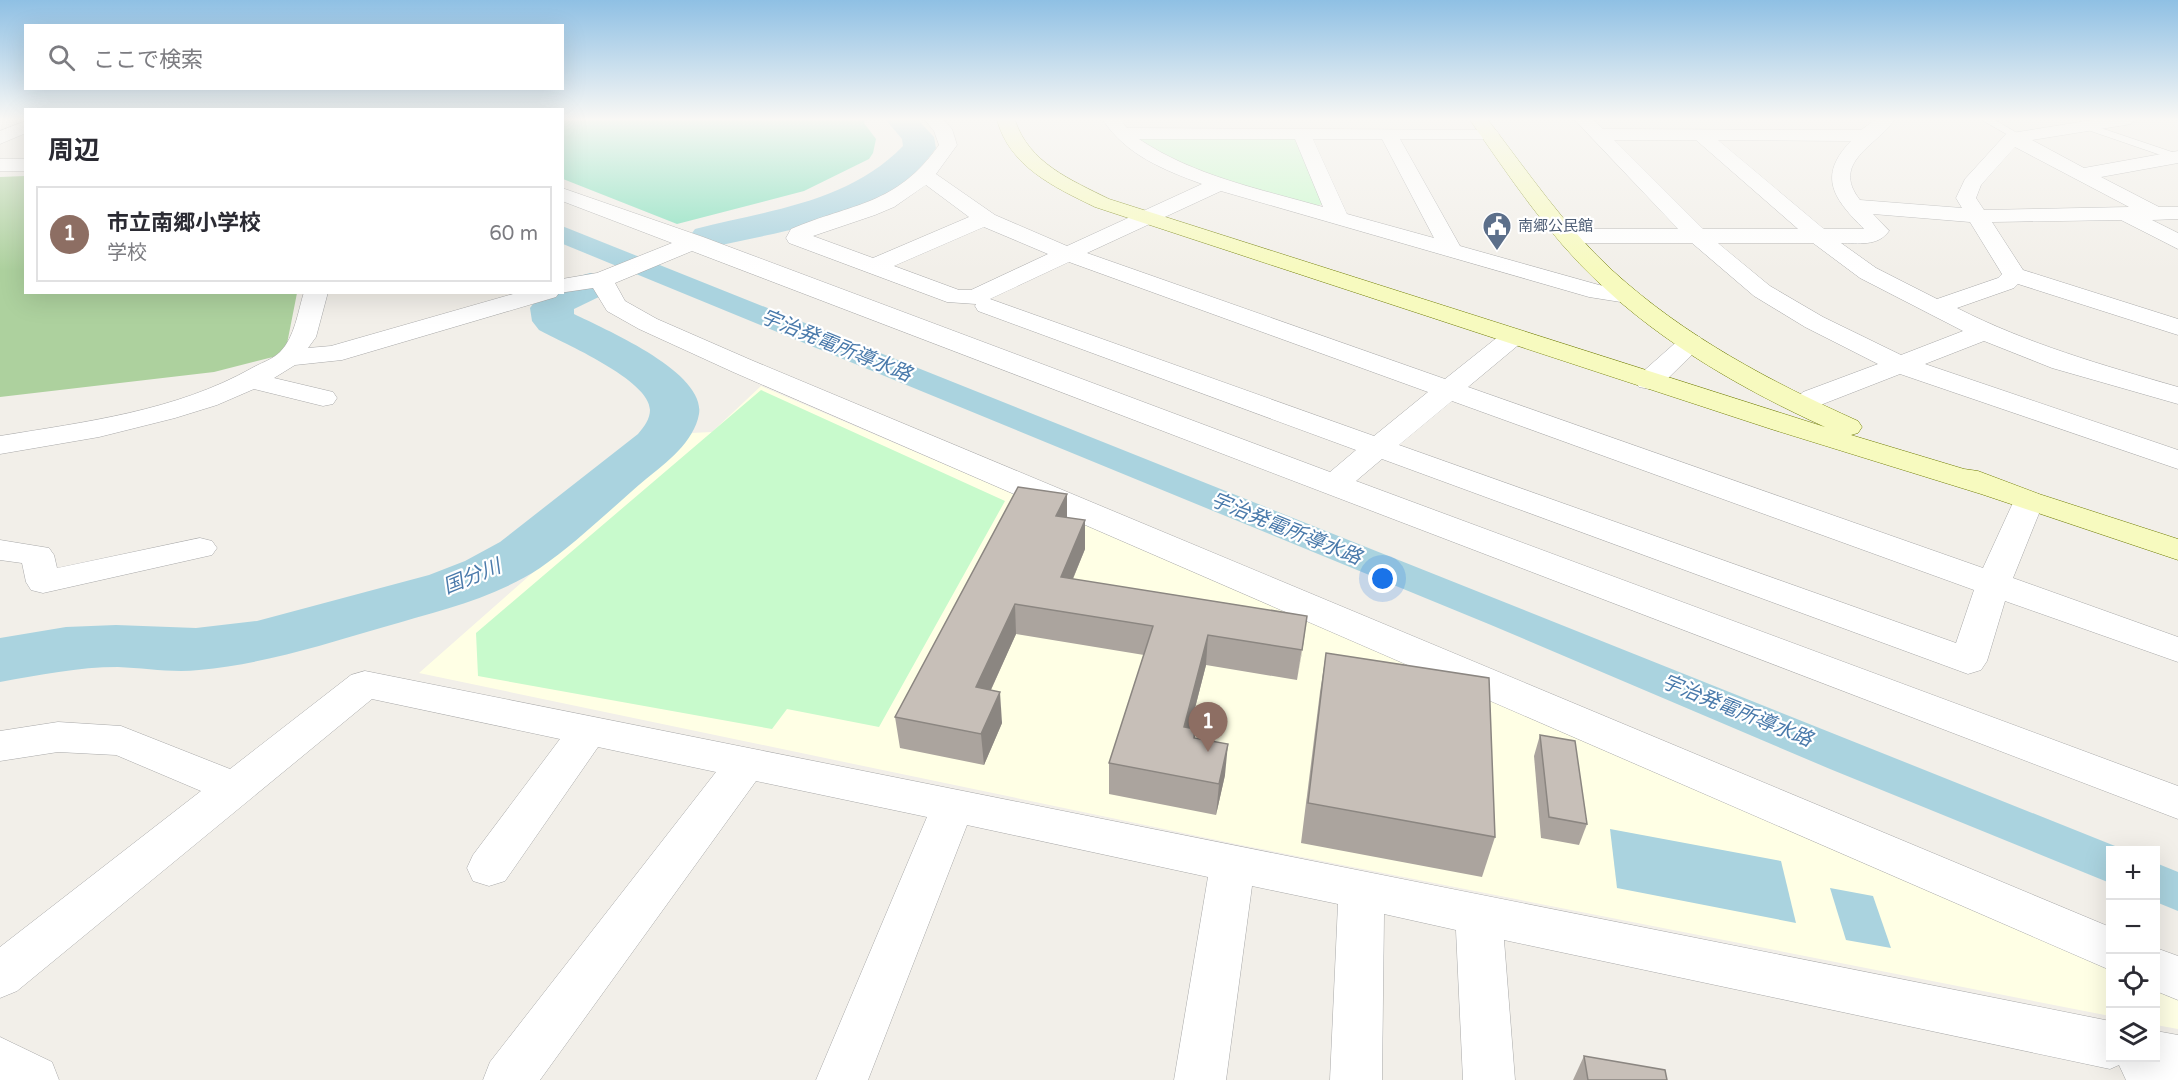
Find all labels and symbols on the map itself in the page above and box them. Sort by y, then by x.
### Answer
public building icon: 南郷公民館 [1481,210,1513,252]
place label: 南郷公民館 [1518,217,1593,235]
water label: 宇治発電所導水路 [757,305,917,388]
water label: 宇治発電所導水路 [1207,488,1367,571]
water label: 国分川 [440,554,506,599]
your location [1368,564,1397,593]
water label: 宇治発電所導水路 [1658,670,1818,753]
pin: 1 [1188,702,1228,752]

